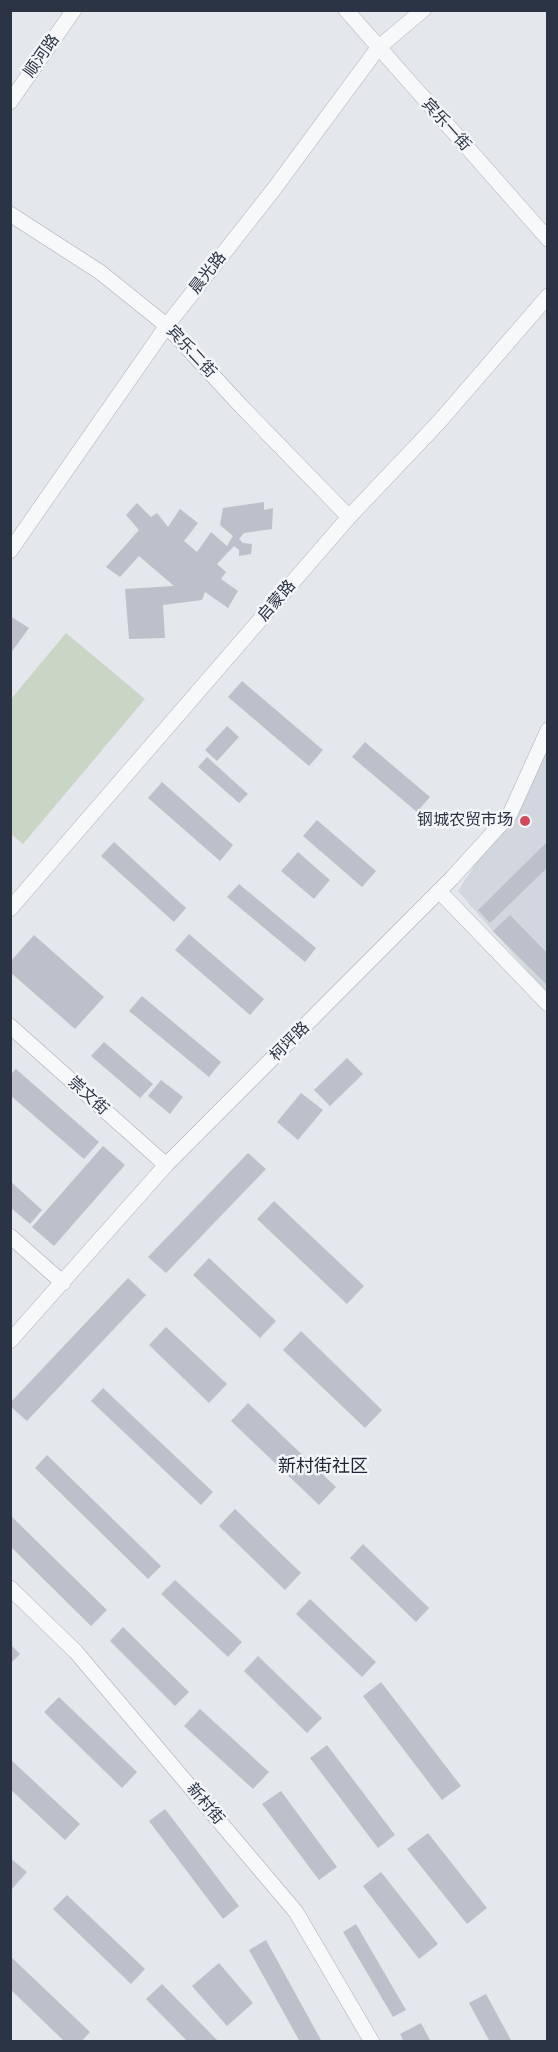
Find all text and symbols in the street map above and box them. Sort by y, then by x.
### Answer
street label: 顺河路 [20,31,64,81]
street label: 宾乐一街 [417,95,475,155]
street label: 晨光路 [186,248,230,298]
street label: 宾乐二街 [162,322,220,382]
street label: 启蒙路 [254,577,300,625]
place label: 钢城农贸市场 [417,811,513,831]
marker: 钢城农贸市场 [518,814,532,828]
street label: 柯坪路 [266,1018,314,1066]
street label: 崇文街 [64,1073,112,1119]
district label: 新村街社区 [278,1456,368,1478]
street label: 新村街 [182,1779,228,1829]

